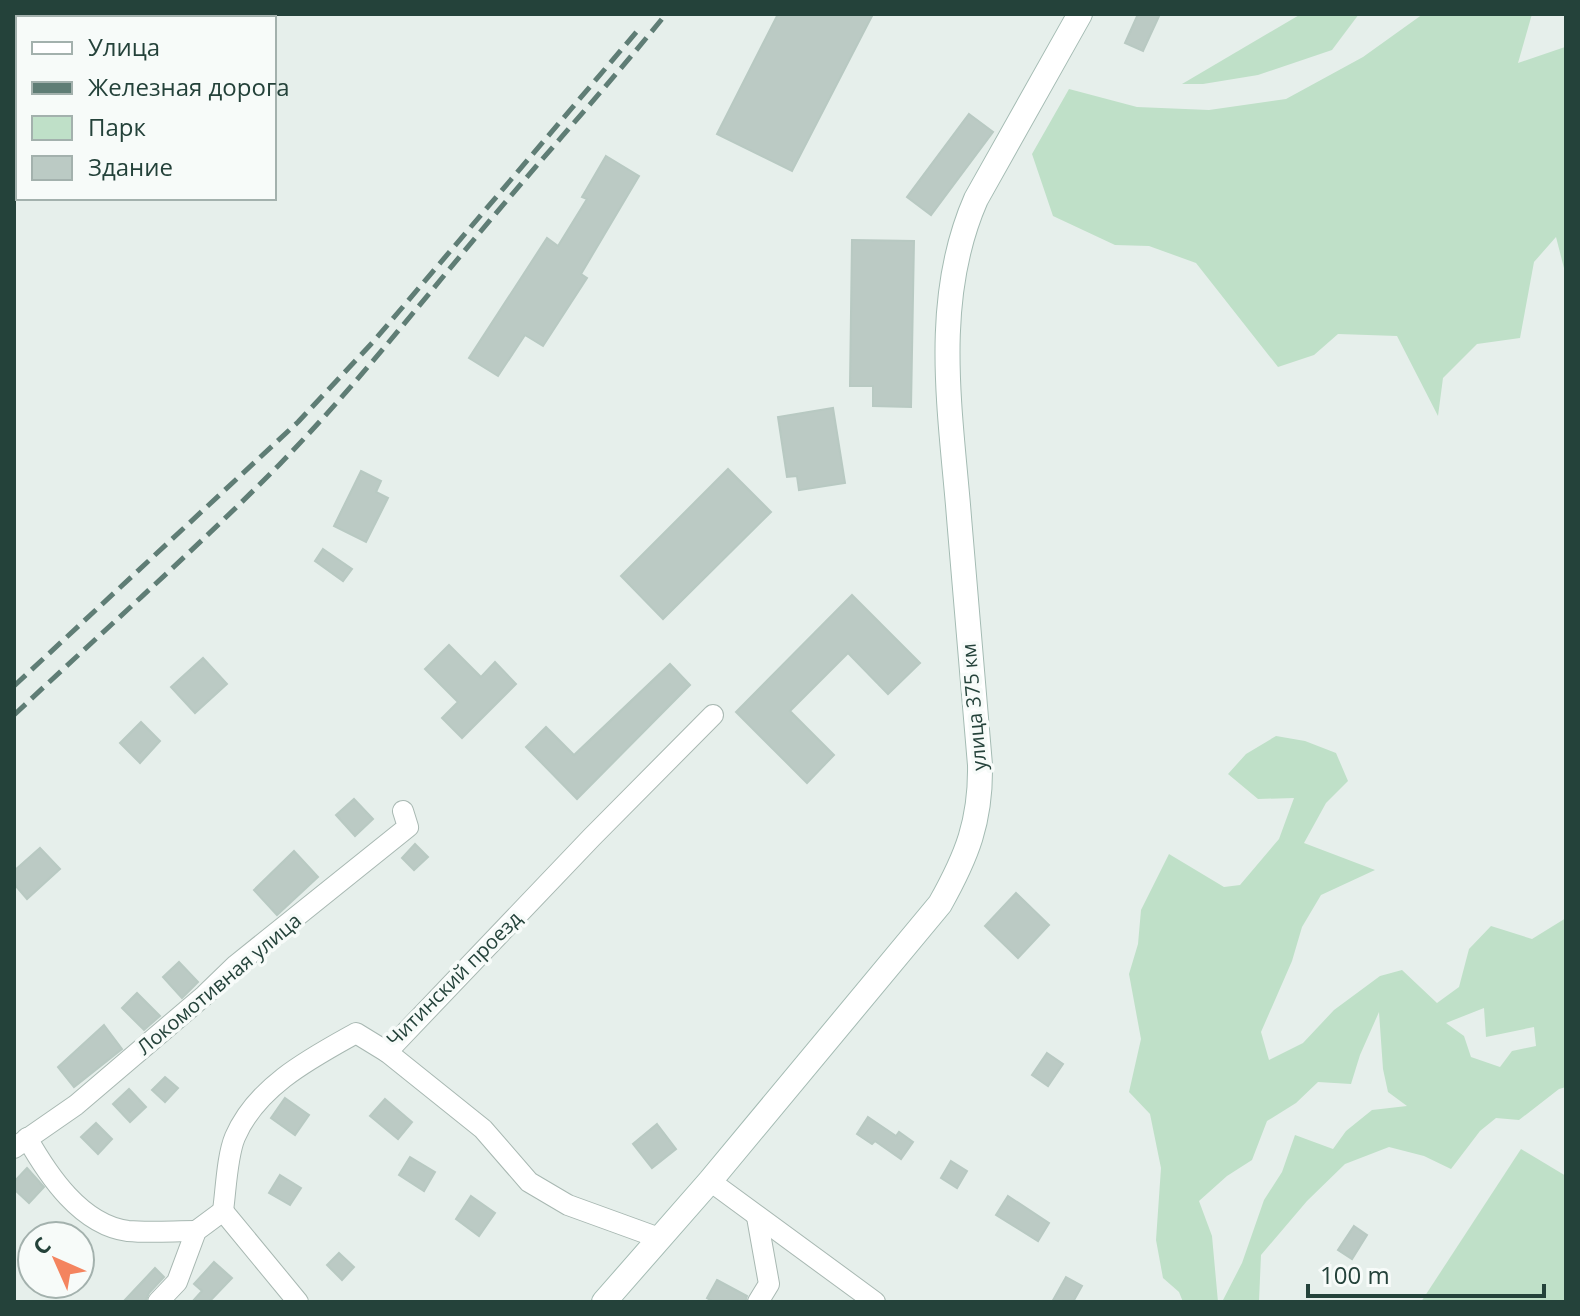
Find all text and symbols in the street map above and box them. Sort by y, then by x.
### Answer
legend [16,16,276,200]
text: Улица [88,30,160,63]
text: Железная дорога [88,70,290,103]
text: Парк [88,110,146,143]
text: Здание [88,150,173,183]
street label: улица 375 км [954,642,993,772]
street label: Читинский проезд [380,905,528,1052]
street label: Локомотивная улица [131,907,306,1060]
north arrow [16,1220,96,1300]
text: С [26,1230,57,1261]
scale bar [1308,1248,1544,1298]
text: 100 m [1320,1258,1390,1291]

